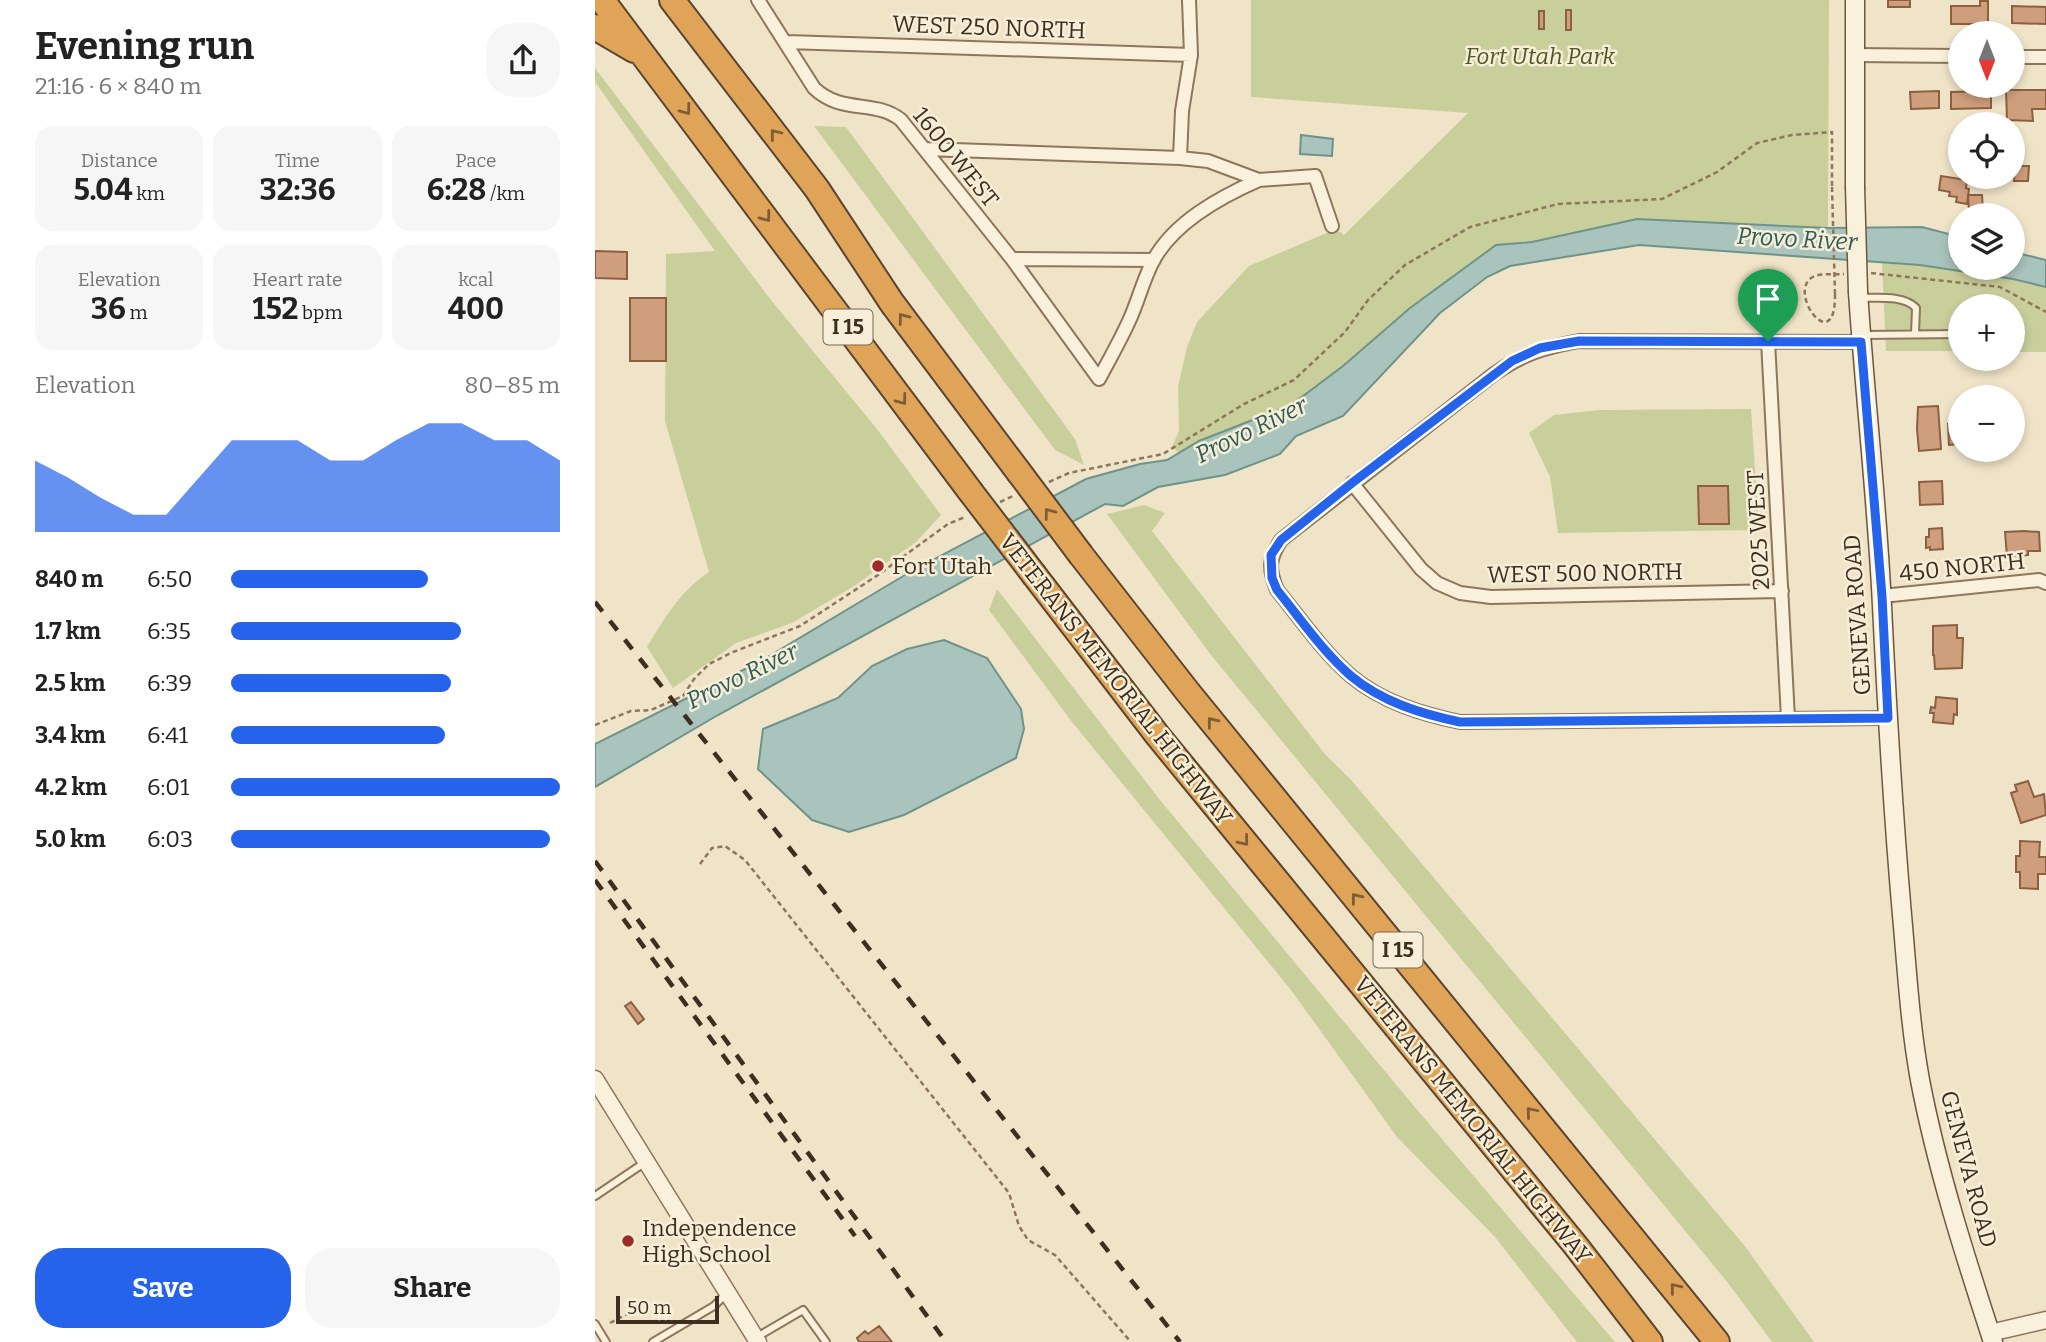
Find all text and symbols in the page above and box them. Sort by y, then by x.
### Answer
street label: WEST 250 NORTH [892,10,1086,44]
north arrow [1948,21,2025,98]
map controls [1948,21,2025,462]
text: Evening run [35,23,254,69]
button: share [486,23,560,97]
park label: Fort Utah Park [1465,42,1616,70]
text: 21:16 · 6 × 840 m [35,72,201,100]
street label: 1600 WEST [907,101,1005,213]
one-way arrow [678,102,690,115]
button: locate [1948,112,2025,189]
one-way arrow [771,130,784,142]
text: Distance [81,149,158,172]
text: Time [275,149,320,172]
text: Pace [455,149,496,172]
text: 5.04 [73,172,132,208]
text: 32:36 [259,172,336,208]
text: 6:28 [427,172,486,208]
text: km [132,182,165,205]
text: /km [486,182,525,205]
button: layers [1948,203,2025,280]
one-way arrow [758,209,771,222]
water label: Provo River [1736,222,1859,256]
text: Elevation [78,268,161,291]
text: Heart rate [253,268,342,291]
text: kcal [458,268,494,291]
pin [1738,269,1798,341]
icon: arrive [1749,280,1787,318]
text: 36 [91,291,126,327]
text: 152 [252,291,298,327]
text: 400 [448,291,504,327]
button: + [1948,294,2025,371]
text: m [126,301,148,324]
text: bpm [298,301,343,324]
road number: I 15 [824,310,873,344]
one-way arrow [899,313,912,326]
text: Elevation [35,371,135,399]
text: 80–85 m [465,371,560,399]
button: − [1948,385,2025,462]
water label: Provo River [1191,390,1312,469]
one-way arrow [894,392,906,405]
street label: 2025 WEST [1741,469,1775,591]
one-way arrow [1045,508,1058,521]
street label: VETERANS MEMORIAL HIGHWAY [993,528,1239,830]
street label: GENEVA ROAD [1837,534,1877,696]
street label: 450 NORTH [1898,546,2026,588]
place label: Fort Utah [892,552,992,580]
street label: WEST 500 NORTH [1487,557,1683,589]
marker: Fort Utah [870,558,886,574]
text: 840 m [35,565,104,593]
text: 6:50 [147,565,192,593]
text: 1.7 km [35,617,101,645]
text: 6:35 [147,617,191,645]
water label: Provo River [682,636,803,715]
text: 2.5 km [35,669,105,697]
text: 6:39 [147,669,192,697]
one-way arrow [1207,718,1220,730]
text: 3.4 km [35,721,106,749]
text: 6:41 [147,721,188,749]
text: 4.2 km [35,773,107,801]
text: 6:01 [147,773,189,801]
text: 5.0 km [35,825,106,853]
text: 6:03 [147,825,193,853]
one-way arrow [1236,832,1248,845]
one-way arrow [1351,894,1364,906]
road number: I 15 [1373,932,1423,968]
street label: VETERANS MEMORIAL HIGHWAY [1348,970,1598,1270]
street label: GENEVA ROAD [1935,1088,2003,1250]
one-way arrow [1527,1108,1539,1121]
place label: Independence High School [642,1214,796,1268]
marker: Independence High School [620,1233,636,1249]
button: Save [35,1248,291,1328]
button: Share [305,1248,560,1328]
one-way arrow [1671,1284,1683,1297]
scale bar [616,1293,719,1325]
text: 50 m [627,1296,671,1319]

